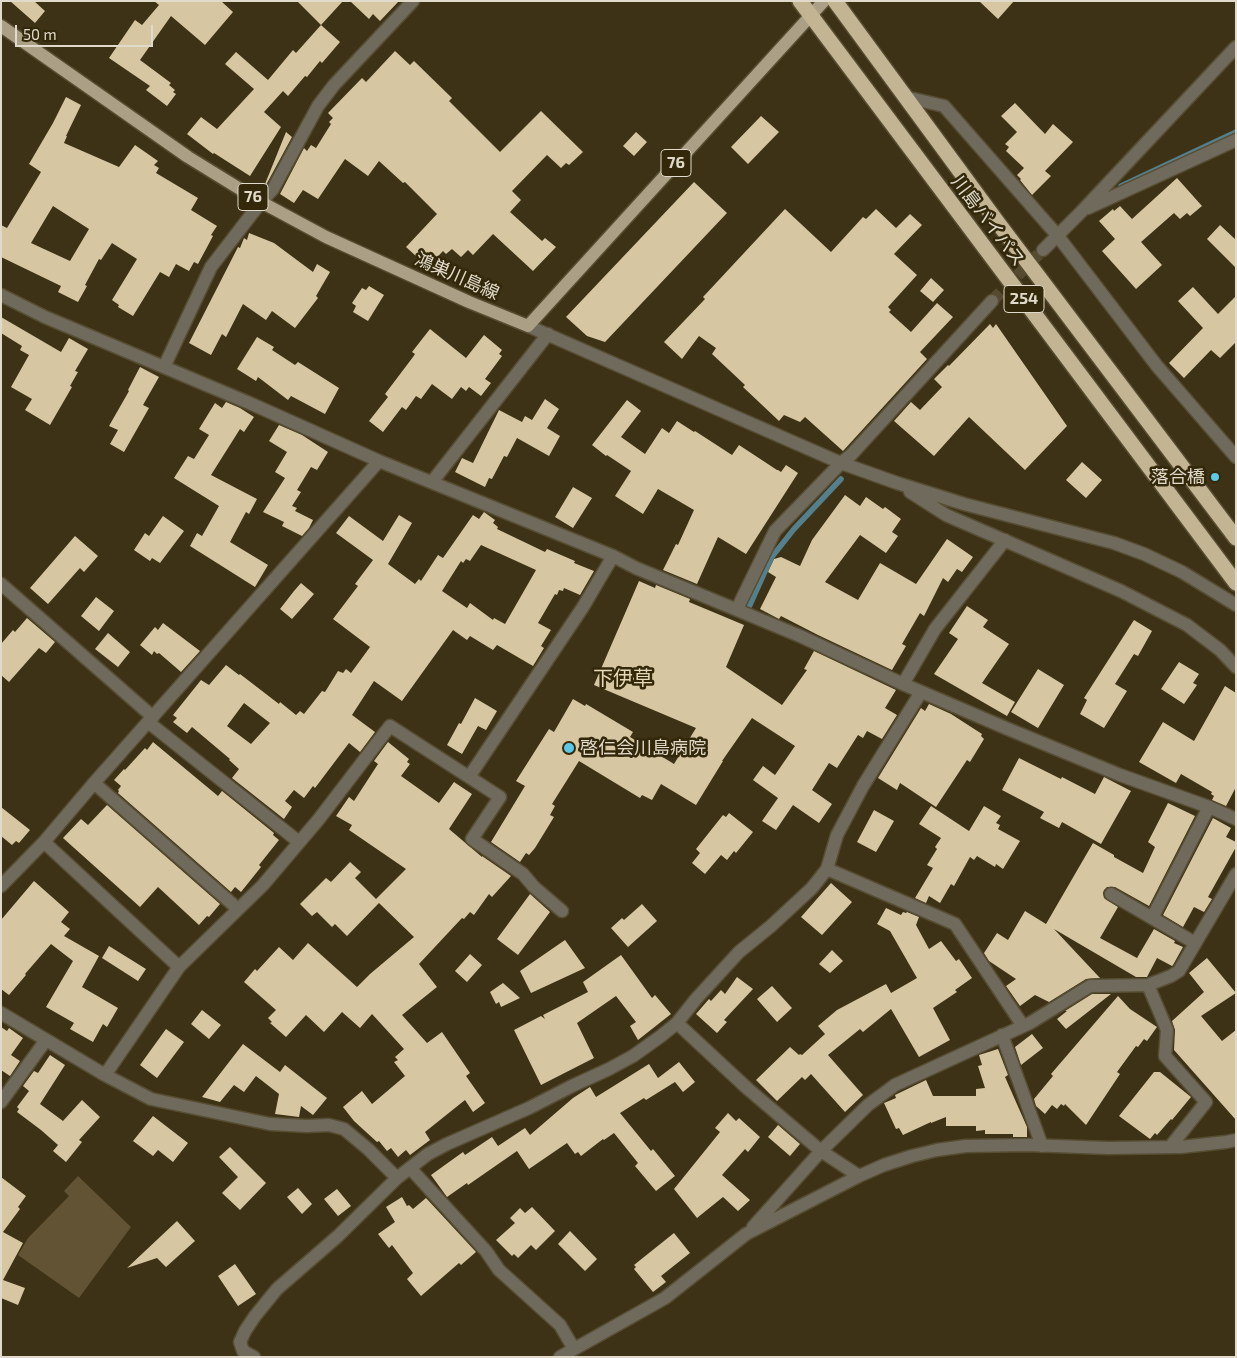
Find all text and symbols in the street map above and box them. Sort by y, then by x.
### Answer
scale bar [18,15,155,47]
text: 50 m [23,25,57,43]
road number: 76 [661,150,691,177]
street label: 川島バイパス [947,171,1029,271]
road number: 76 [238,183,268,210]
street label: 鴻巣川島線 [411,248,503,304]
road number: 254 [1004,286,1044,312]
place label: 落合橋 [1151,466,1205,488]
marker: 落合橋 [1209,471,1221,483]
district label: 下伊草 [593,666,653,690]
place label: 啓仁会川島病院 [580,737,706,759]
marker: 啓仁会川島病院 [562,741,576,755]

